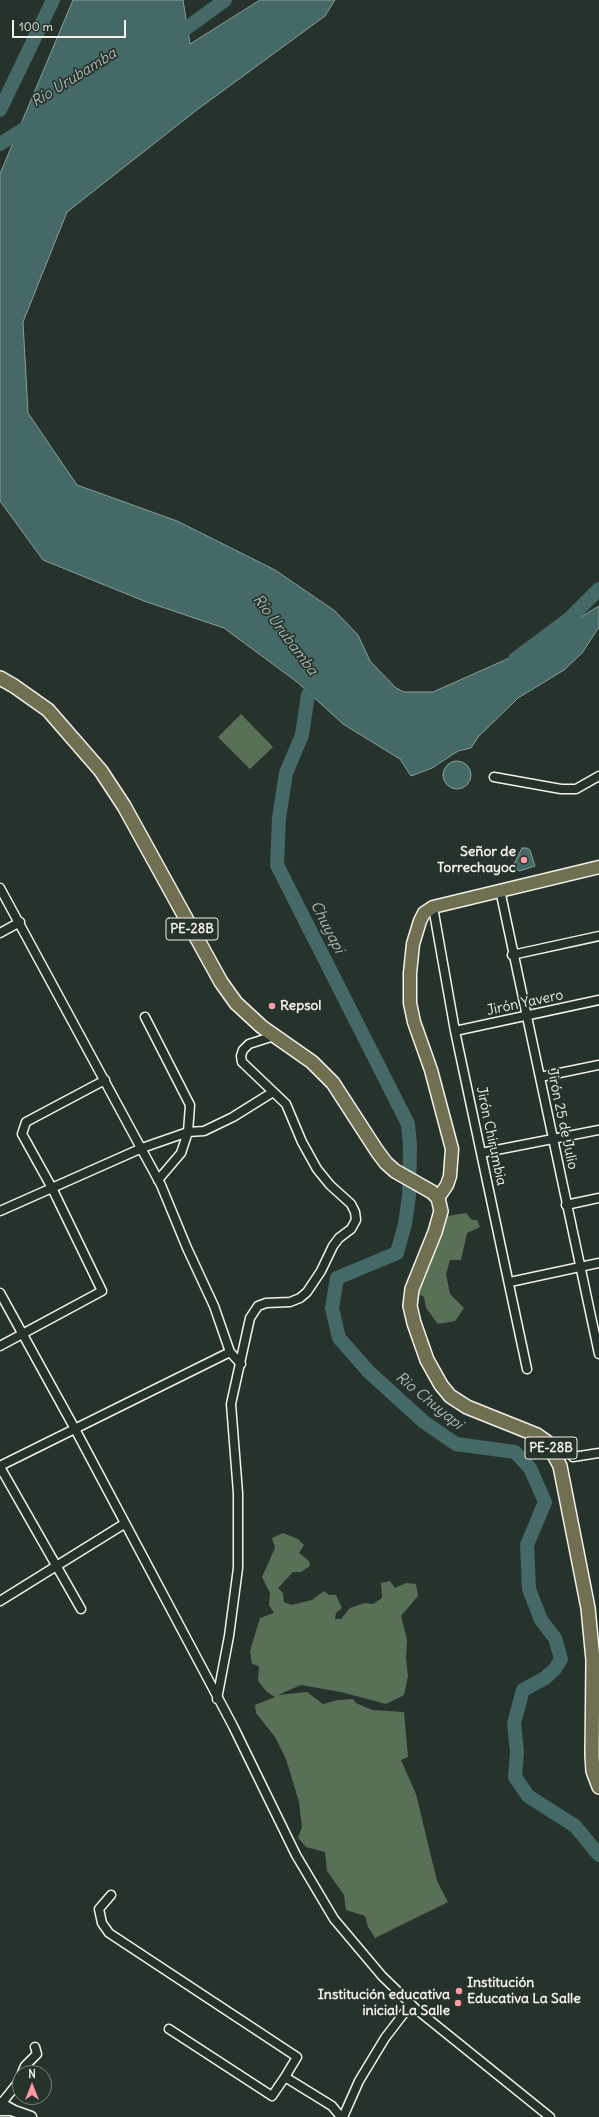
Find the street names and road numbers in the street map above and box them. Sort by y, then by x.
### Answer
road number: PE-28B [166,918,218,940]
street label: Jirón Yavero [485,987,565,1019]
street label: Jirón 25 de Julio [543,1067,581,1171]
street label: Jirón Chirumbia [472,1085,510,1187]
road number: PE-28B [525,1437,577,1459]

